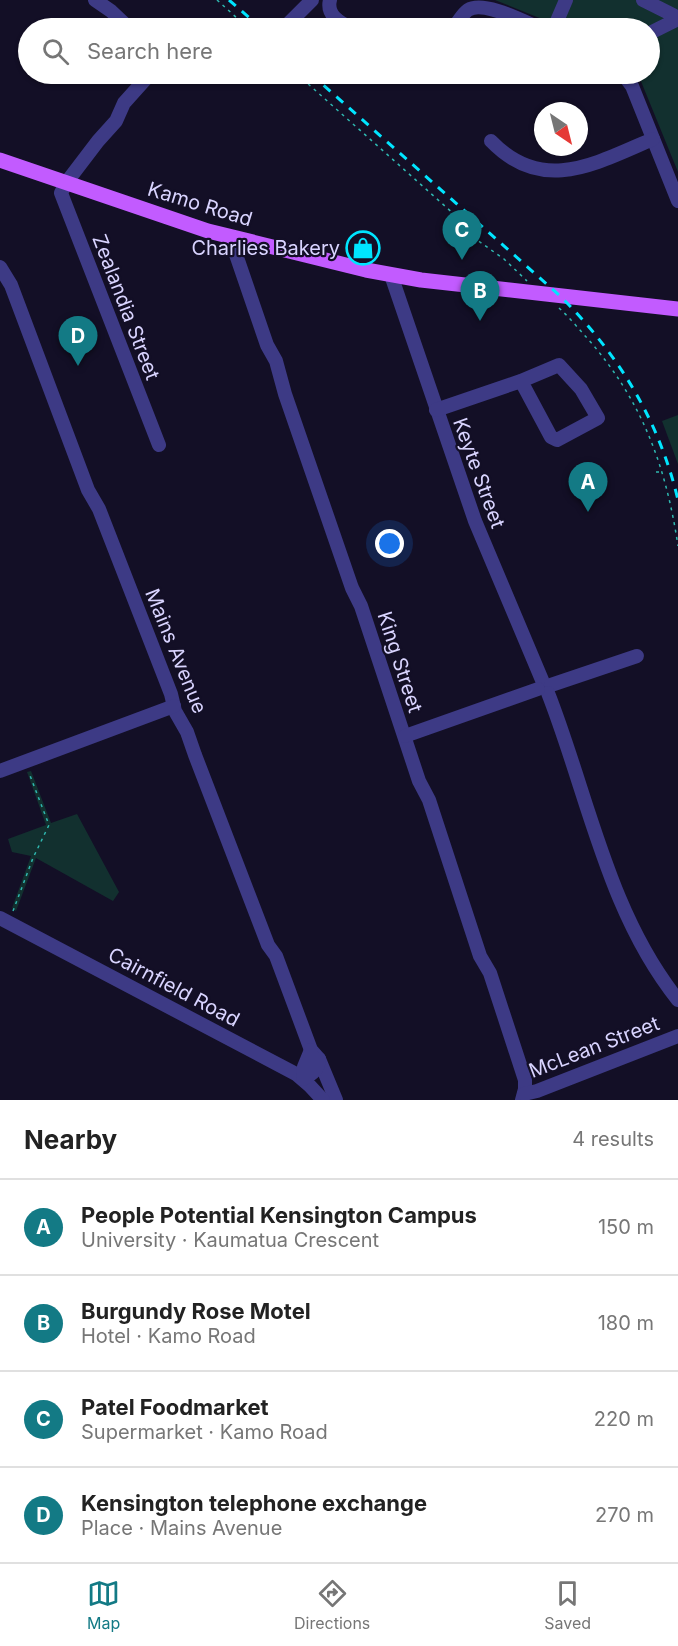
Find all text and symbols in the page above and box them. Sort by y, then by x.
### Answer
search box [18,18,660,84]
icon: search [39,35,72,68]
text: Search here [87,38,213,64]
north arrow [534,102,588,156]
street label: Kamo Road [145,177,255,231]
pin: C [442,210,482,260]
shop icon: Charlies Bakery [345,230,381,266]
street label: Zealandia Street [87,231,165,384]
place label: Charlies Bakery [191,236,340,260]
pin: B [460,272,500,321]
pin: D [58,316,98,366]
street label: Keyte Street [448,415,510,532]
pin: A [568,462,608,512]
your location [375,529,404,558]
street label: Mains Avenue [140,585,212,717]
street label: King Street [372,608,428,716]
street label: Cairnfield Road [104,942,244,1032]
street label: McLean Street [525,1011,663,1083]
text: Nearby [24,1124,117,1155]
text: 4 results [572,1127,654,1151]
text: People Potential Kensington Campus [81,1202,477,1228]
text: A [36,1215,51,1239]
text: 150 m [598,1215,654,1239]
text: University · Kaumatua Crescent [81,1228,379,1252]
text: Burgundy Rose Motel [81,1298,311,1324]
text: B [37,1311,50,1335]
text: 180 m [598,1311,654,1335]
text: Hotel · Kamo Road [81,1324,256,1348]
text: Patel Foodmarket [81,1394,269,1420]
text: C [36,1407,51,1431]
text: 220 m [594,1407,654,1431]
text: Supermarket · Kamo Road [81,1420,328,1444]
text: Kensington telephone exchange [81,1490,427,1516]
text: D [36,1503,51,1527]
text: 270 m [595,1503,654,1527]
text: Place · Mains Avenue [81,1516,282,1540]
tab: Map [87,1577,120,1633]
tab: Directions [294,1577,370,1633]
tab: Saved [544,1577,591,1633]

